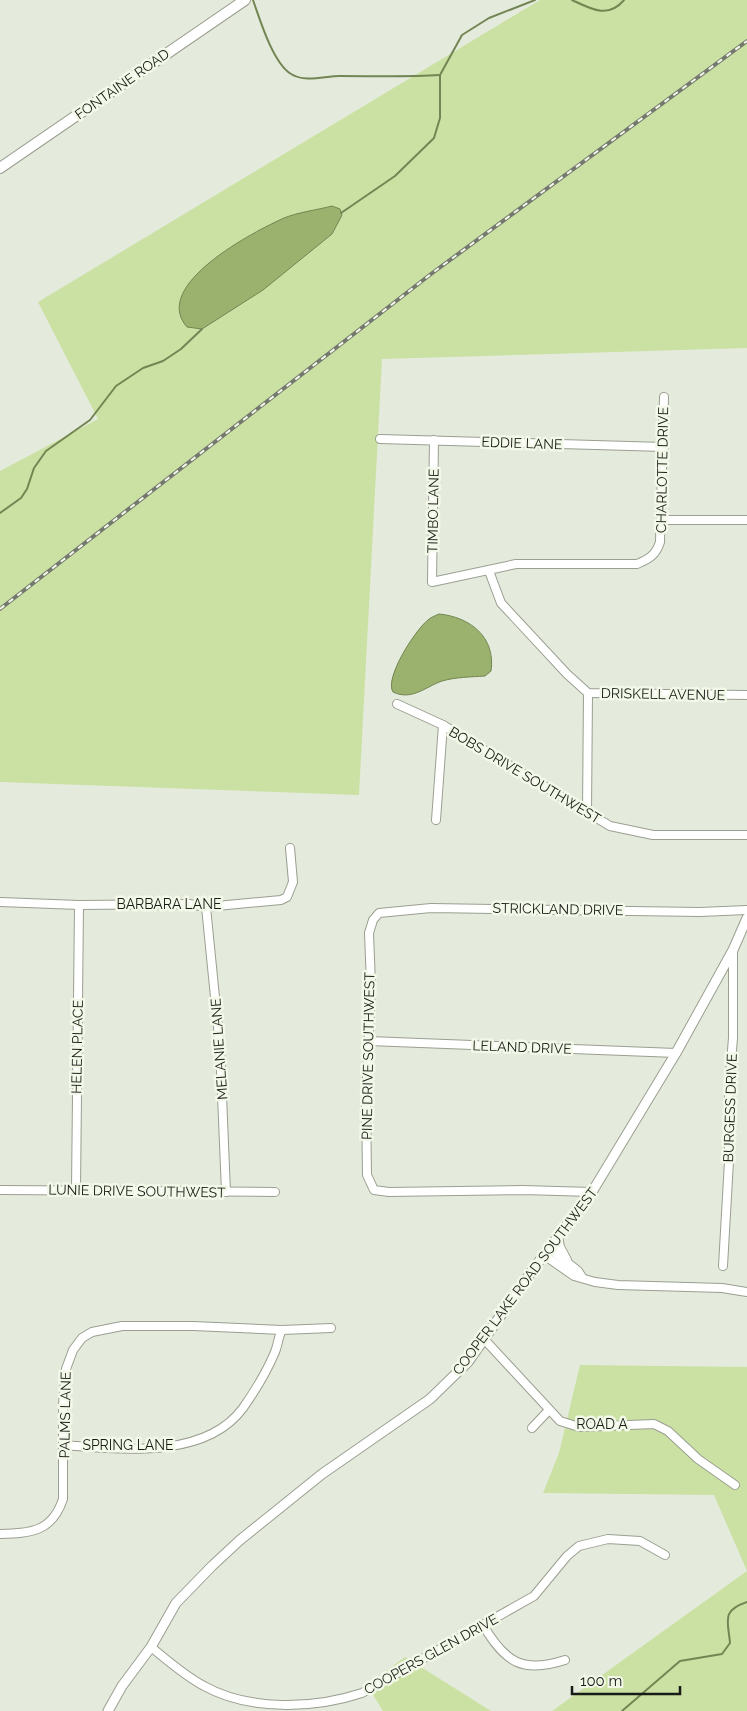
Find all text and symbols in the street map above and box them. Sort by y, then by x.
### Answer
street label: FONTAINE ROAD [72,45,172,123]
street label: CHARLOTTE DRIVE [653,407,671,533]
street label: EDDIE LANE [481,434,563,452]
street label: TIMBO LANE [424,469,442,553]
street label: DRISKELL AVENUE [601,685,725,703]
street label: BOBS DRIVE SOUTHWEST [446,723,604,827]
street label: BARBARA LANE [117,896,221,912]
street label: STRICKLAND DRIVE [492,900,624,918]
street label: PINE DRIVE SOUTHWEST [359,971,377,1140]
street label: MELANIE LANE [207,998,231,1100]
street label: HELEN PLACE [68,1000,86,1094]
street label: LELAND DRIVE [472,1037,572,1057]
street label: BURGESS DRIVE [720,1053,740,1163]
street label: LUNIE DRIVE SOUTHWEST [48,1181,226,1201]
street label: COOPER LAKE ROAD SOUTHWEST [449,1184,601,1378]
street label: PALMS LANE [56,1371,74,1459]
street label: ROAD A [576,1416,628,1432]
street label: SPRING LANE [82,1437,174,1453]
street label: COOPERS GLEN DRIVE [361,1610,501,1698]
scale bar [572,1664,680,1696]
text: 100 m [580,1672,622,1690]

